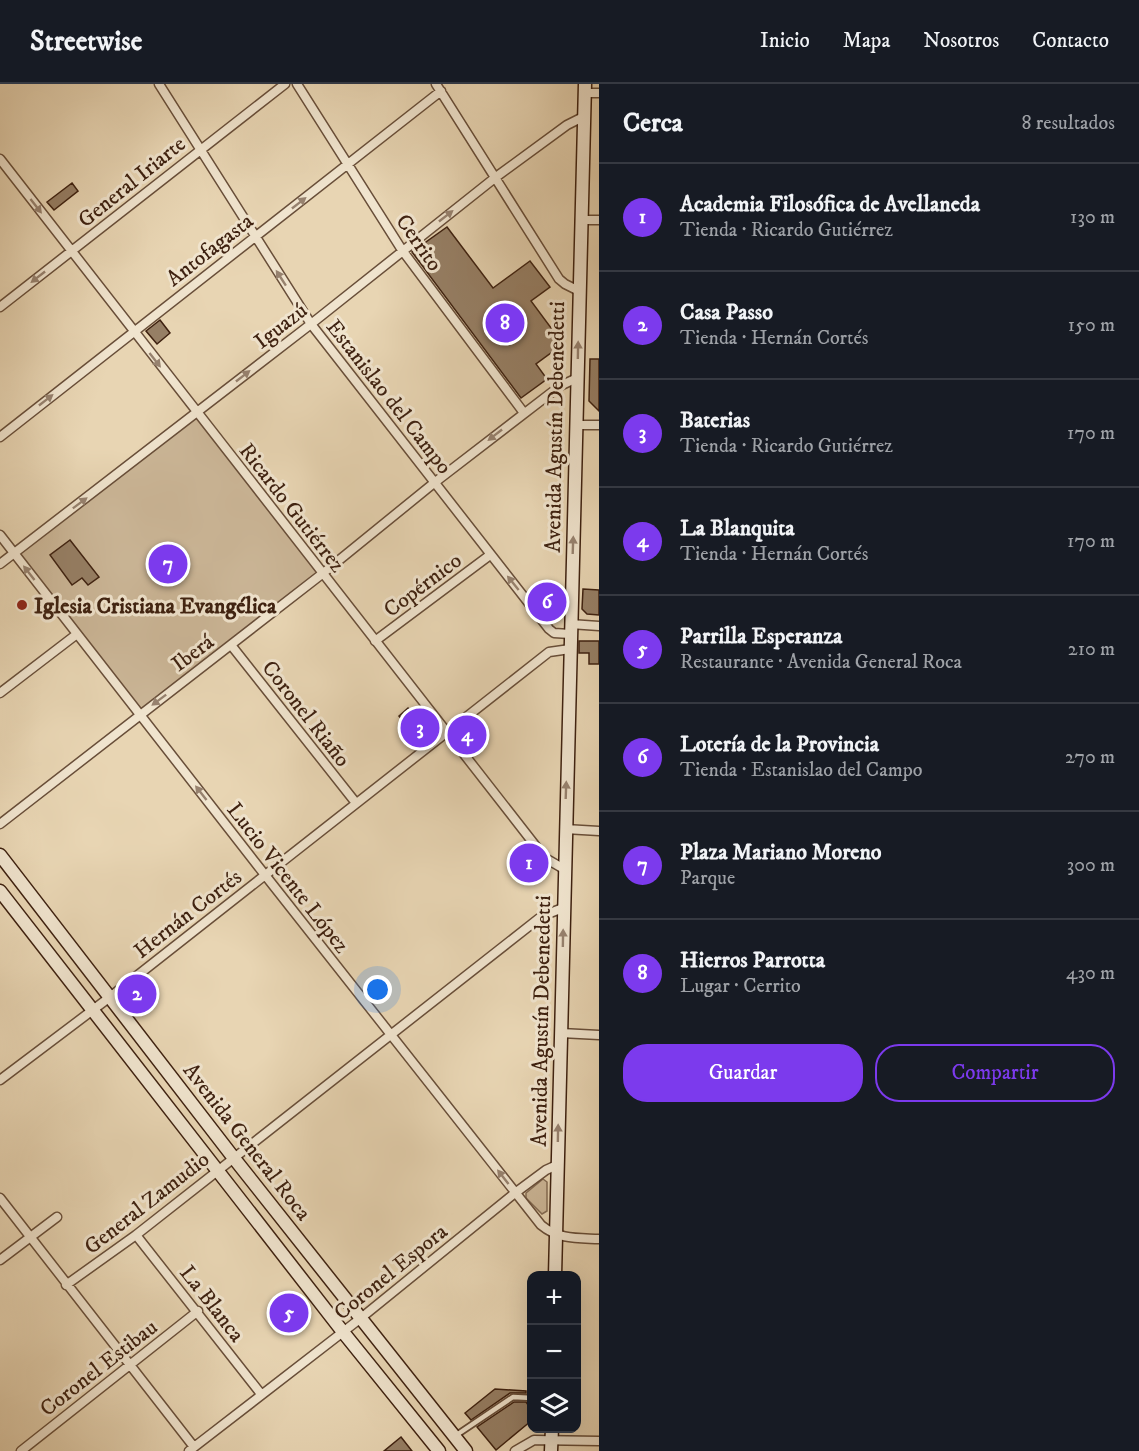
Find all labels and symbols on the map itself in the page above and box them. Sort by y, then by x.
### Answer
street label: General Iriarte [73,131,191,234]
one-way arrow [291,197,306,209]
one-way arrow [29,198,41,213]
street label: Antofagasta [161,207,259,293]
street label: Cerrito [390,209,448,277]
one-way arrow [438,211,453,223]
one-way arrow [275,270,287,286]
one-way arrow [31,271,46,283]
street label: Iguazú [249,297,313,355]
pin: 8 [486,300,524,346]
street label: Avenida Agustín Debenedetti [540,301,571,553]
street label: Estanislao del Campo [320,314,458,480]
one-way arrow [573,340,583,359]
one-way arrow [149,352,161,367]
one-way arrow [236,371,251,383]
one-way arrow [38,394,54,407]
one-way arrow [488,429,504,441]
street label: Ricardo Gutiérrez [233,438,351,578]
one-way arrow [72,498,87,510]
one-way arrow [568,535,577,554]
pin: 7 [148,542,188,586]
street label: Copérnico [378,547,467,623]
one-way arrow [23,565,35,581]
one-way arrow [507,576,519,591]
pin: 6 [528,580,566,624]
place label: Iglesia Cristiana Evangélica [34,593,277,620]
marker: Iglesia Cristiana Evangélica [15,598,29,612]
street label: Iberá [166,628,220,678]
street label: Coronel Riaño [256,655,356,773]
one-way arrow [152,694,168,706]
pin: 3 [400,706,440,750]
pin: 4 [448,712,486,758]
one-way arrow [561,780,571,799]
one-way arrow [195,785,207,800]
street label: Lucio Vicente López [221,797,355,959]
pin: 1 [510,840,548,886]
street label: Hernán Cortés [129,864,247,965]
street label: Avenida Agustín Debenedetti [526,895,557,1147]
one-way arrow [558,929,567,948]
pin: 2 [118,972,156,1016]
your location [363,975,392,1004]
street label: Avenida General Roca [177,1058,317,1227]
one-way arrow [553,1124,563,1143]
street label: General Zamudio [79,1146,215,1261]
one-way arrow [496,1169,509,1185]
street label: Coronel Espora [329,1218,454,1326]
street label: La Blanca [173,1260,251,1348]
pin: 5 [270,1290,308,1336]
street label: Coronel Estibau [35,1314,163,1423]

